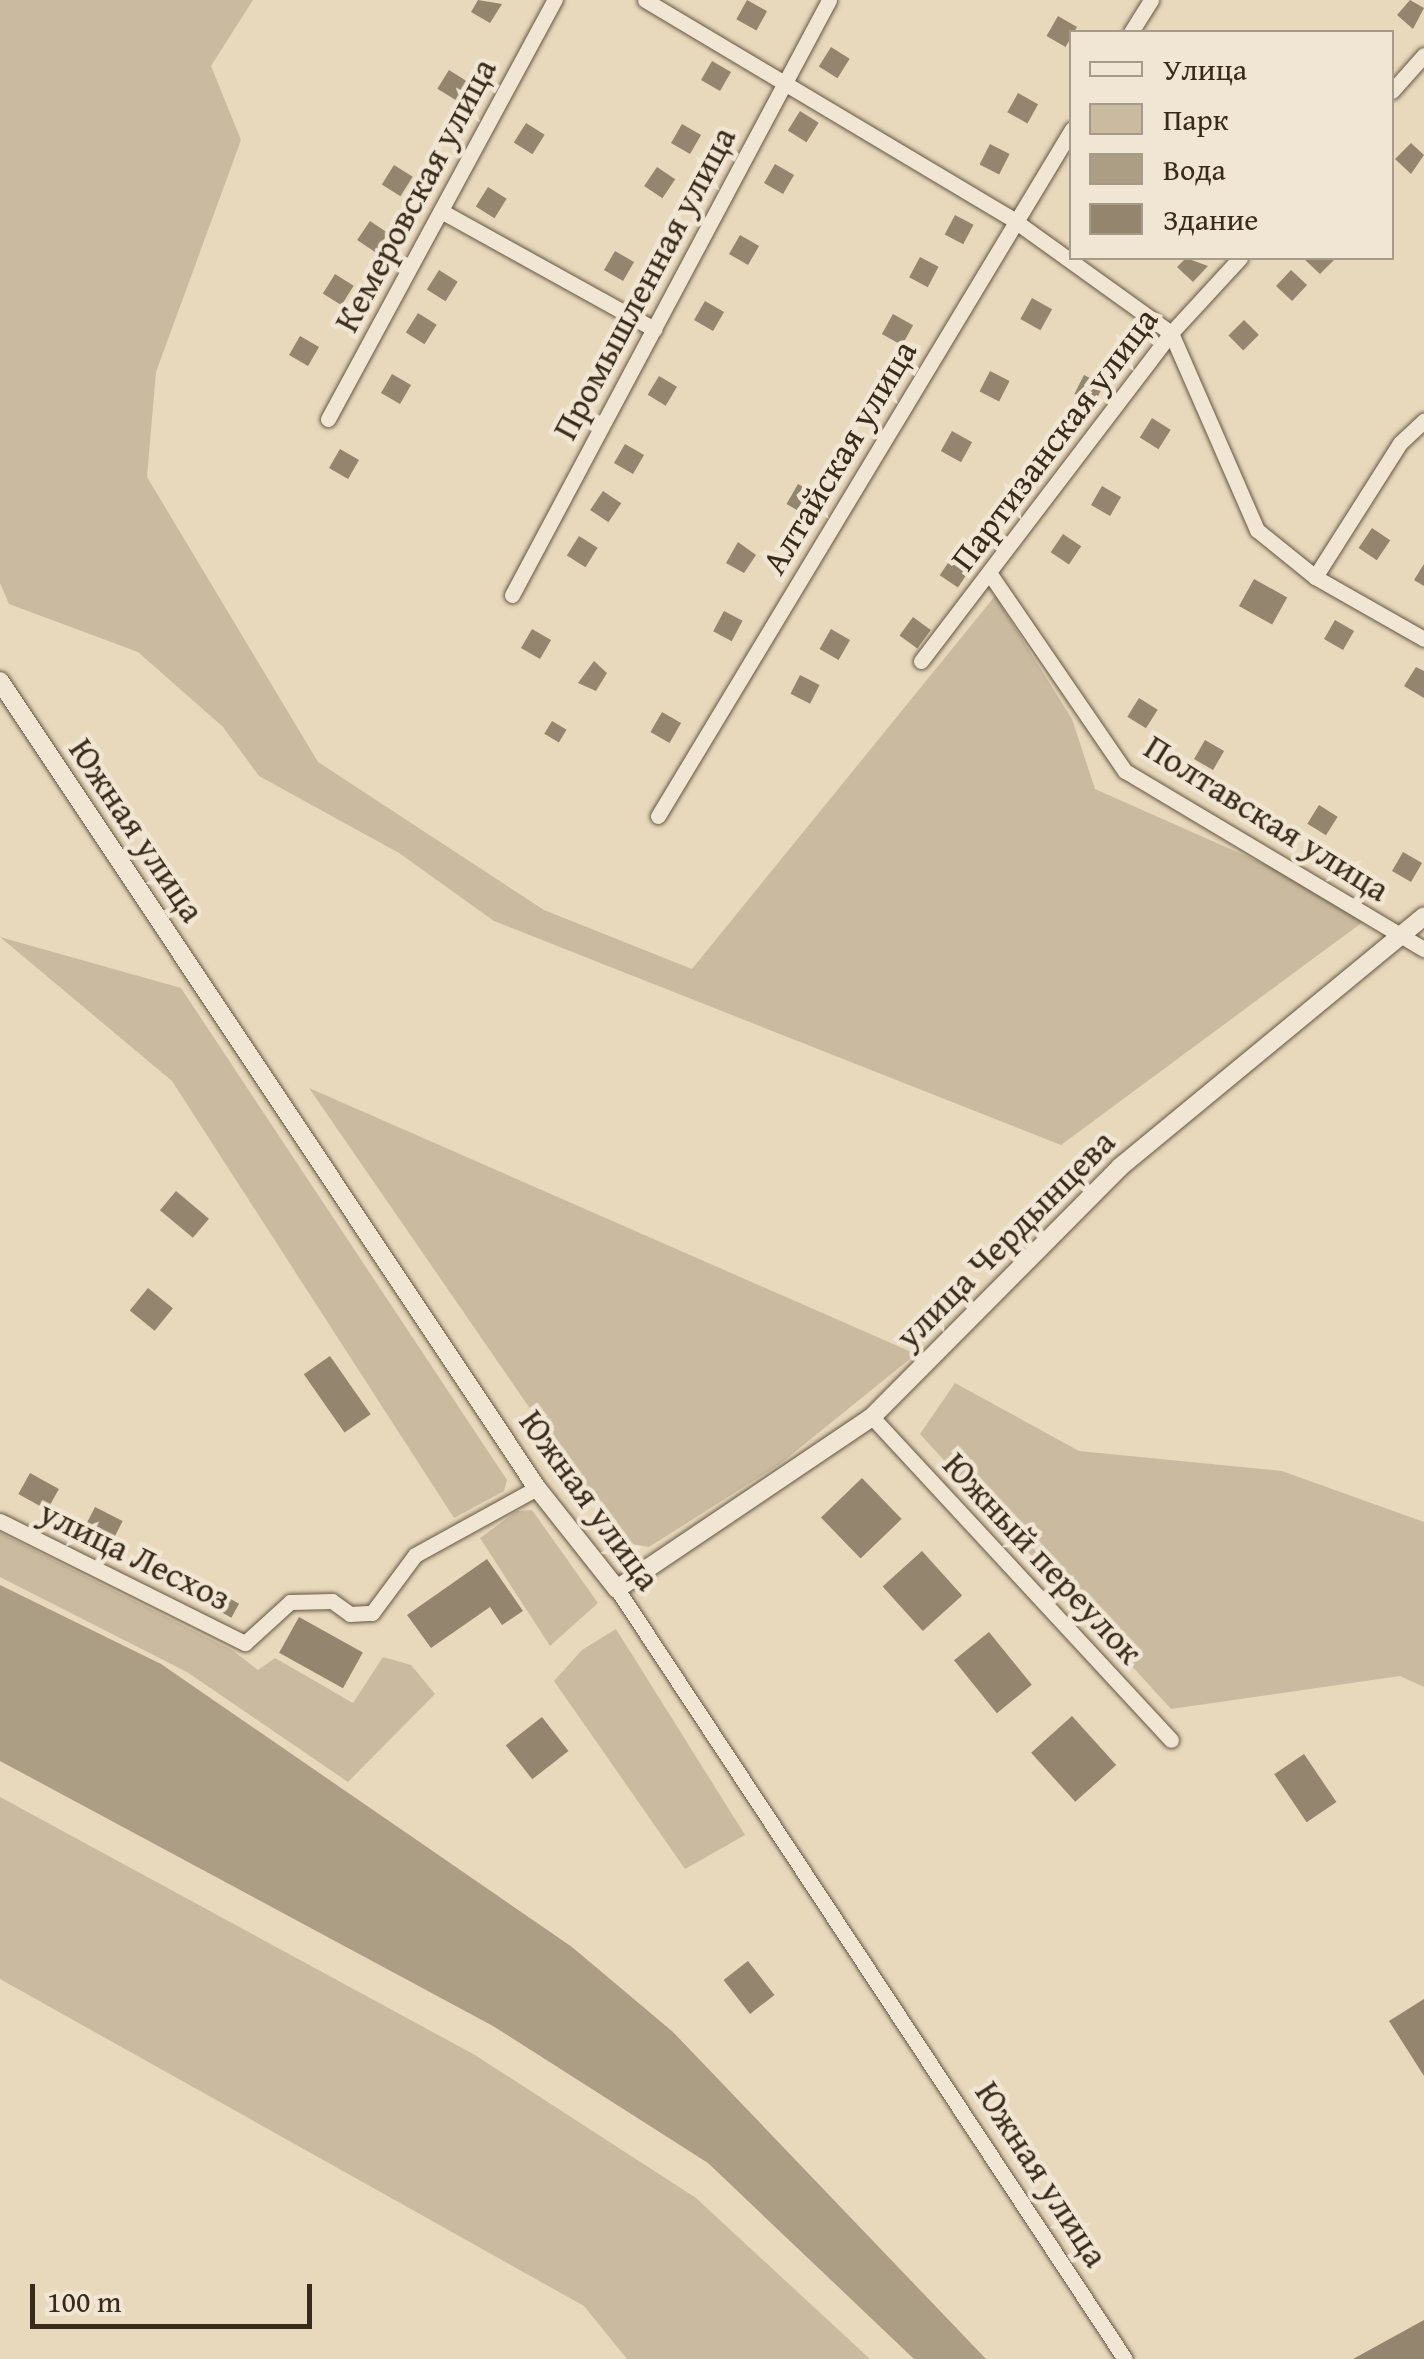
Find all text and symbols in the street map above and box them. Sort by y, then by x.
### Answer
legend [1069,30,1394,260]
text: Улица [1163,47,1247,91]
street label: Кемеровская улица [325,51,505,339]
text: Парк [1163,97,1229,141]
street label: Промышленная улица [544,119,744,447]
text: Вода [1163,147,1226,191]
text: Здание [1163,197,1258,241]
street label: Партизанская улица [941,299,1167,579]
street label: Алтайская улица [753,332,925,582]
street label: Полтавская улица [1137,726,1397,910]
street label: Южная улица [60,730,214,930]
street label: улица Чердынцева [887,1121,1123,1357]
street label: Южная улица [511,1402,669,1598]
street label: Южный переулок [934,1444,1152,1672]
street label: улица Лесхоз [33,1491,237,1619]
street label: Южная улица [967,2073,1117,2275]
scale bar [35,2264,318,2326]
text: 100 m [47,2279,121,2323]

